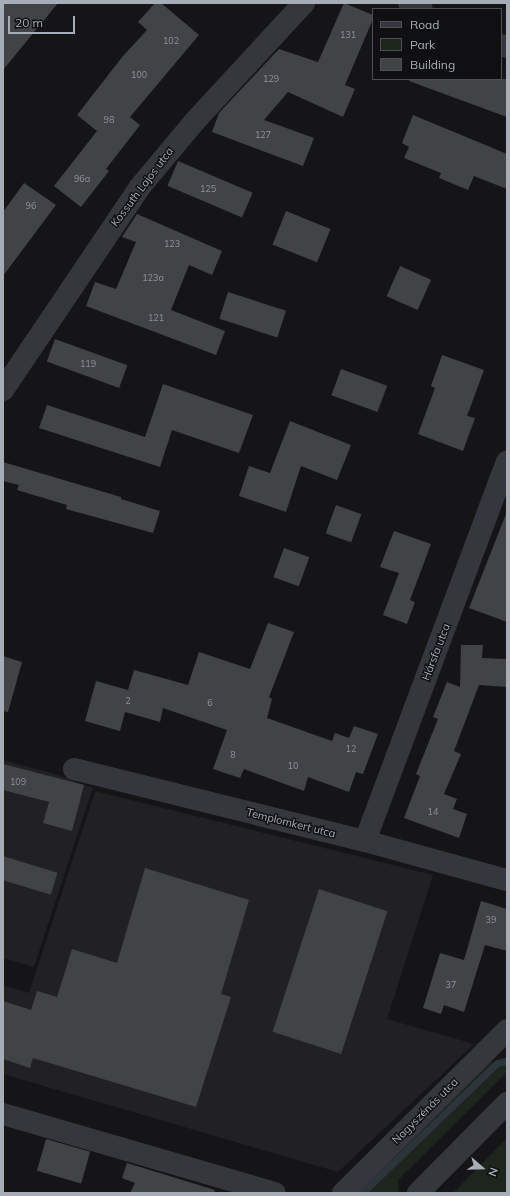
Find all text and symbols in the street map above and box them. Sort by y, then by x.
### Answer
scale bar [10,8,77,34]
legend [372,8,502,80]
text: 20 m [15,15,43,30]
text: Road [410,17,439,32]
house number: 131 [340,30,356,40]
house number: 102 [163,36,179,46]
text: Park [410,37,435,52]
text: Building [410,57,455,72]
house number: 100 [131,70,147,80]
house number: 129 [263,74,279,84]
house number: 98 [104,115,114,125]
house number: 127 [255,130,271,140]
street label: Kossuth Lajos utca [108,145,176,229]
house number: 96a [74,174,90,184]
house number: 125 [200,184,216,194]
house number: 96 [26,201,36,211]
house number: 123 [164,239,180,249]
house number: 123a [142,273,164,283]
house number: 121 [148,313,164,323]
house number: 119 [80,359,96,369]
street label: Hársfa utca [419,622,453,682]
house number: 2 [125,696,131,706]
house number: 6 [207,698,213,708]
house number: 12 [346,744,356,754]
house number: 8 [230,750,236,760]
house number: 10 [288,761,298,771]
house number: 109 [10,777,26,787]
street label: Templomkert utca [245,806,337,840]
house number: 14 [428,807,438,817]
house number: 39 [486,915,496,925]
house number: 37 [446,980,456,990]
street label: Nagyszénás utca [389,1075,461,1147]
north arrow [462,1148,502,1188]
text: N [485,1166,501,1178]

